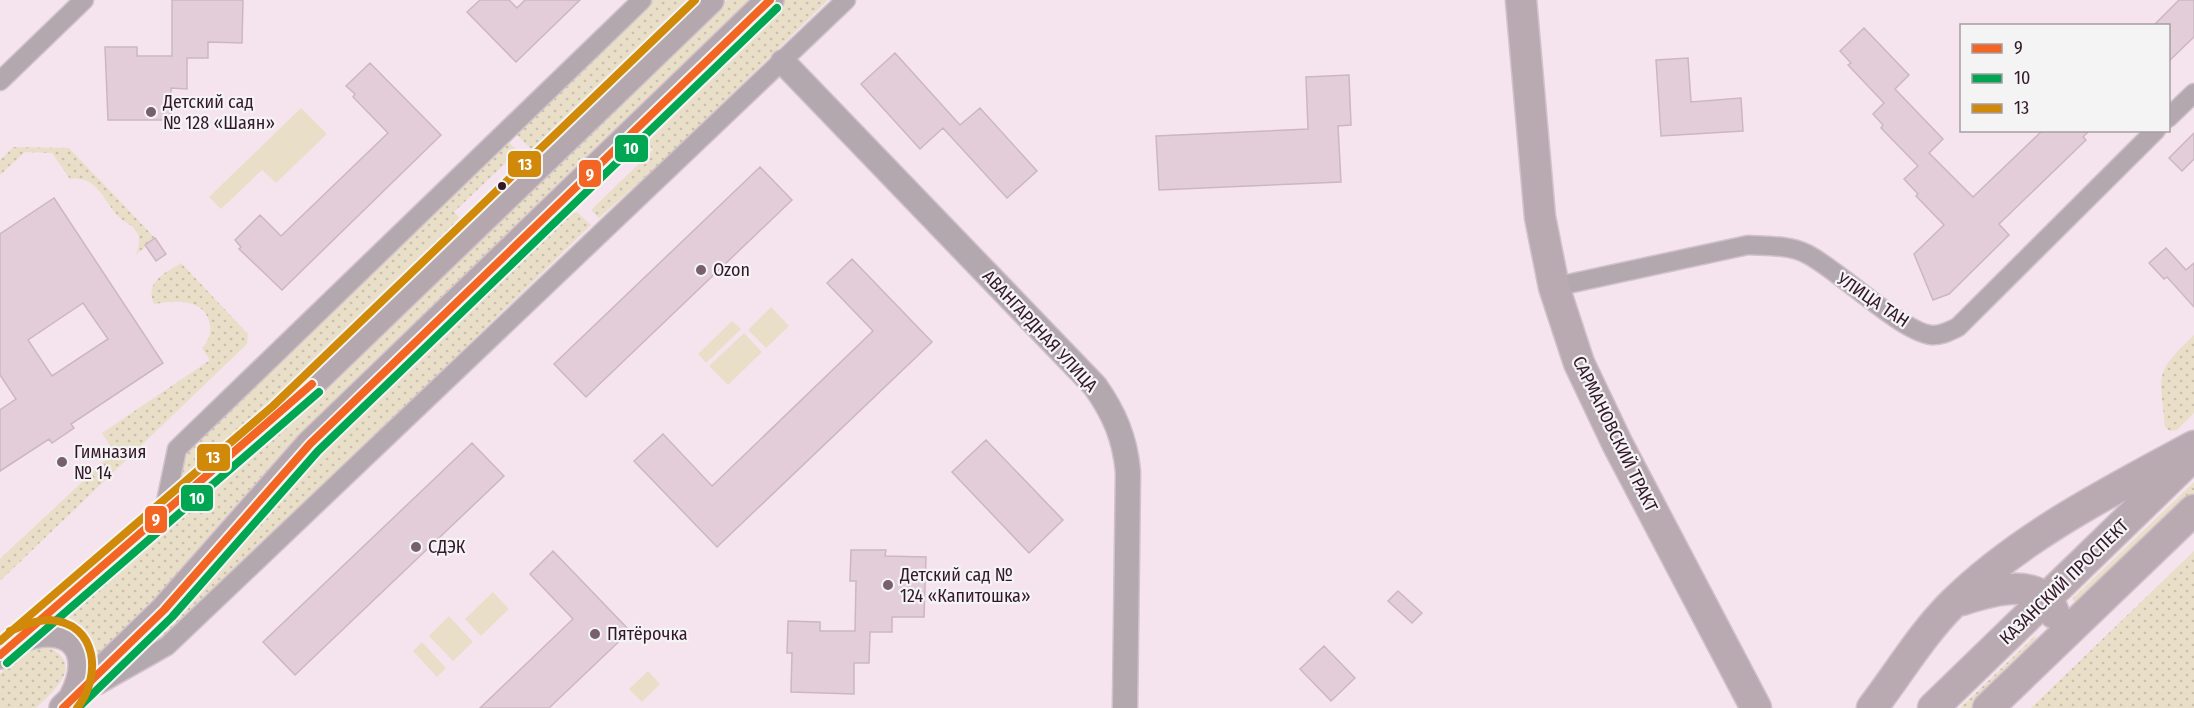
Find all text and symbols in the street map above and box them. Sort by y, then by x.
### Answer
legend [1960,24,2170,132]
text: 9 [2014,37,2023,59]
text: 10 [2014,67,2030,89]
place label: Детский сад № 128 «Шаян» [162,91,275,134]
text: 13 [2014,97,2029,119]
marker: Детский сад № 128 «Шаян» [144,105,158,119]
line badge: 10 [614,134,649,163]
text: 10 [623,139,639,158]
line badge: 13 [507,150,542,178]
text: 13 [518,155,533,174]
line badge: 9 [578,159,602,188]
text: 9 [586,165,594,184]
unlabelled marker [496,180,508,192]
place label: Ozon [713,259,750,281]
marker: Ozon [694,263,708,277]
street label: АВАНГАРДНАЯ УЛИЦА [978,265,1103,397]
street label: УЛИЦА ТАН [1832,267,1913,332]
street label: САРМАНОВСКИЙ ТРАКТ [1568,352,1663,516]
place label: Гимназия № 14 [74,441,146,484]
line badge: 13 [196,443,231,472]
text: 13 [206,448,221,467]
marker: Гимназия № 14 [55,455,69,469]
line badge: 10 [180,484,214,512]
text: 10 [189,489,205,508]
line badge: 9 [144,505,168,534]
text: 9 [152,510,160,529]
street label: КАЗАНСКИЙ ПРОСПЕКТ [1995,514,2134,649]
place label: СДЭК [428,536,466,558]
marker: СДЭК [409,540,423,554]
place label: Детский сад № 124 «Капитошка» [899,564,1031,607]
marker: Детский сад № 124 «Капитошка» [881,578,895,592]
place label: Пятёрочка [607,623,688,645]
marker: Пятёрочка [588,627,602,641]

